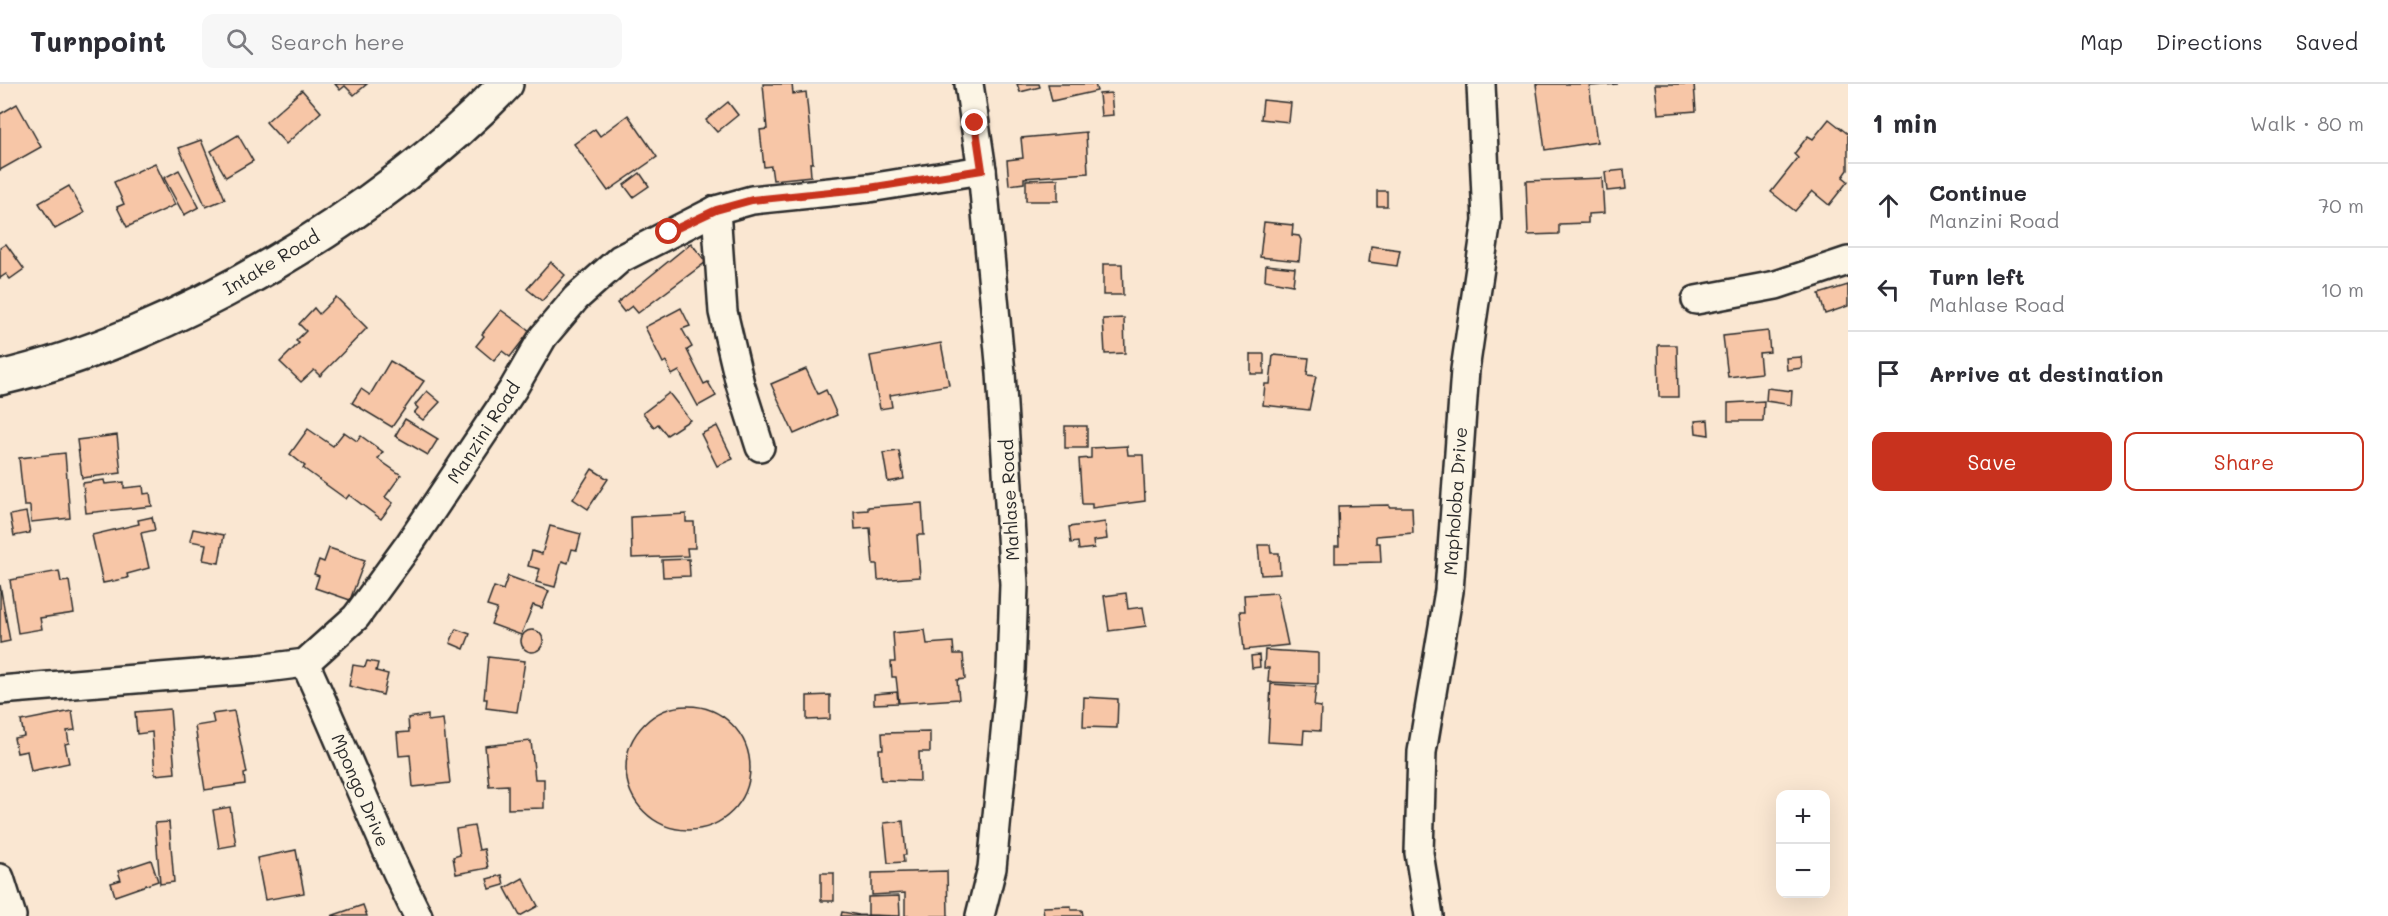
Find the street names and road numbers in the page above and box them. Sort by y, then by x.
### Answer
street label: Intake Road [218,224,324,300]
street label: Manzini Road [441,376,525,488]
street label: Mapholoba Drive [1438,426,1472,576]
street label: Mahlase Road [994,438,1024,562]
street label: Mpongo Drive [326,730,396,850]

